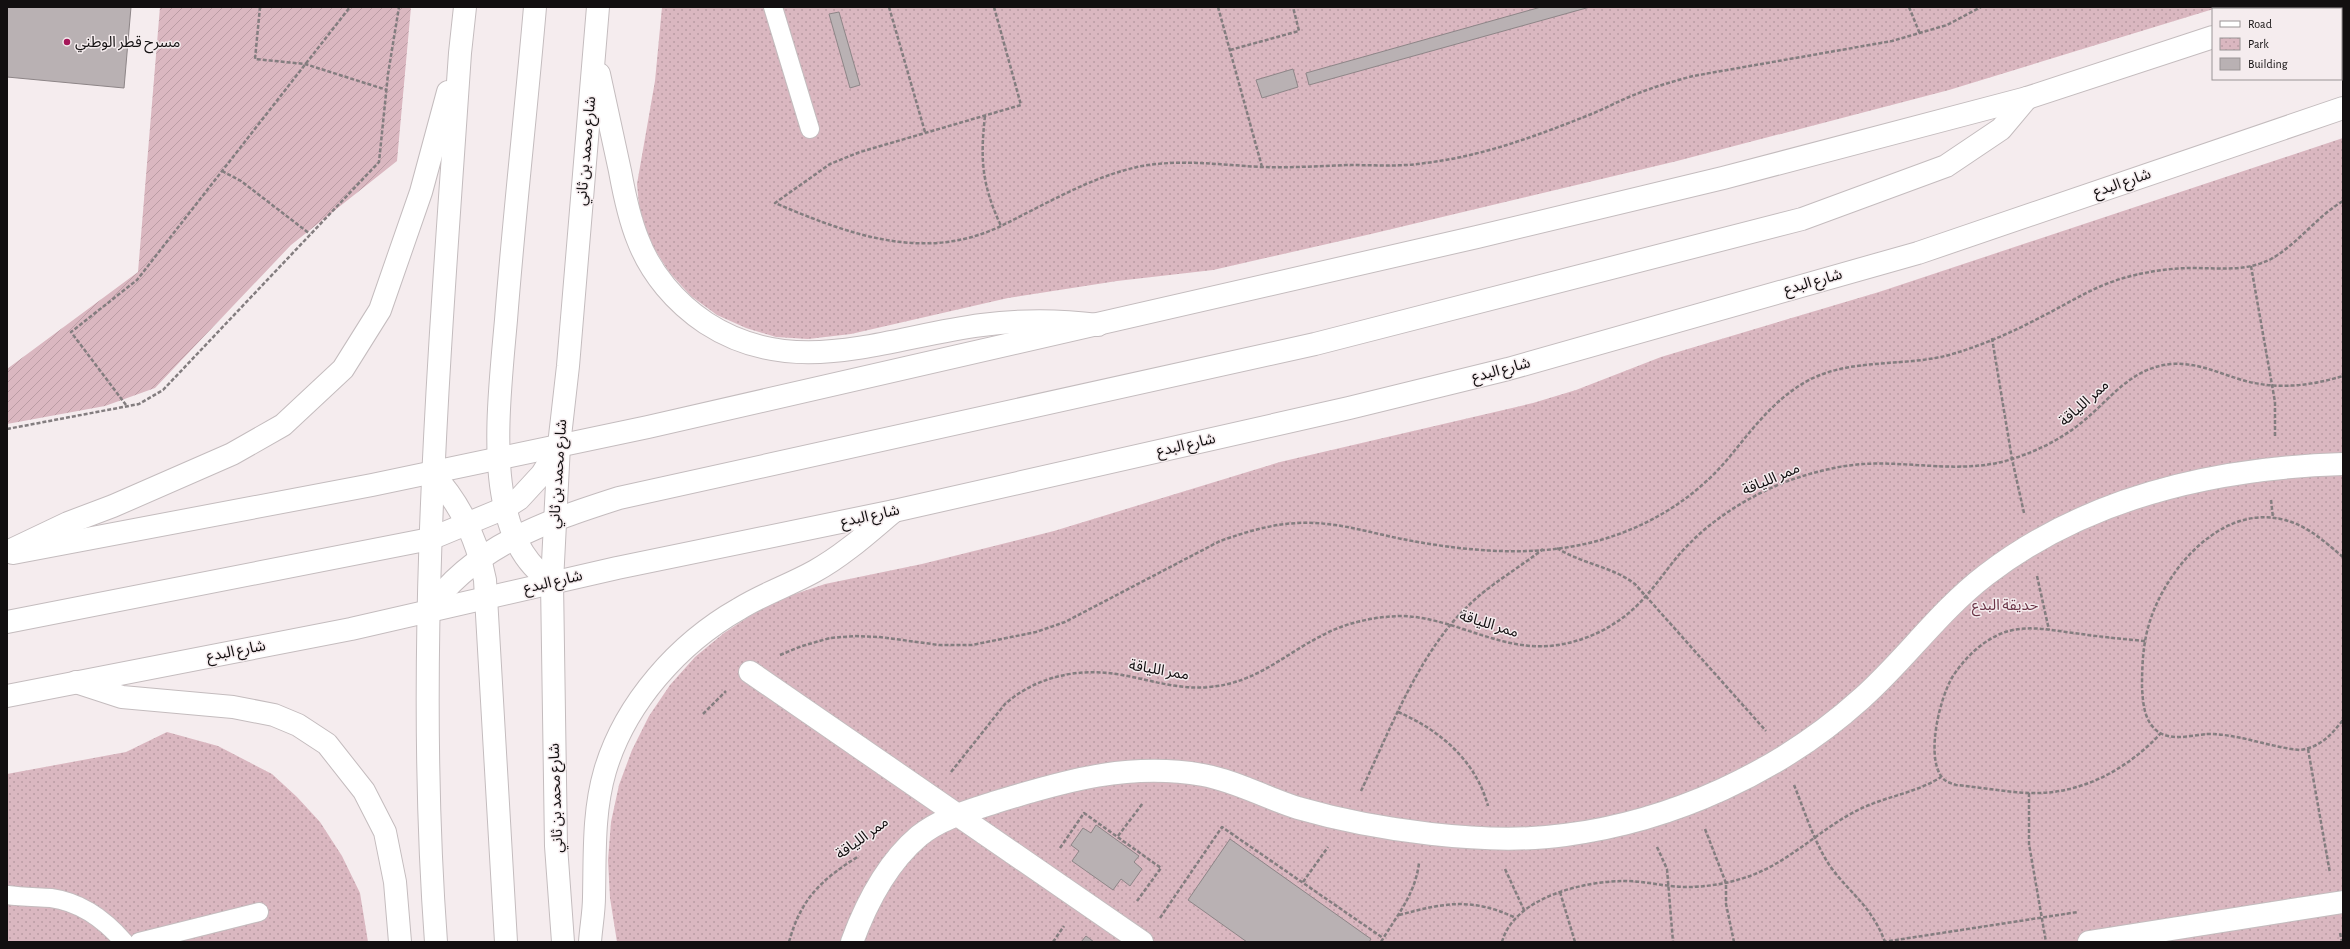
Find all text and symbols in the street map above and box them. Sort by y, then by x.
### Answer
legend [2212,8,2342,80]
text: Road [2248,18,2272,30]
place label: مسرح قطر الوطني [75,35,180,54]
marker: مسرح قطر الوطني [62,37,72,47]
text: Park [2248,38,2269,50]
text: Building [2248,58,2288,70]
street label: شارع محمد بن ثاني [574,95,602,207]
street label: شارع البدع [2091,166,2154,204]
street label: شارع البدع [1782,266,1845,301]
street label: شارع البدع [1470,355,1533,389]
street label: ممر اللياقة [2056,377,2112,430]
street label: شارع محمد بن ثاني [547,419,573,529]
street label: شارع البدع [1155,431,1218,463]
street label: ممر اللياقة [1740,460,1802,499]
street label: شارع البدع [839,502,902,533]
street label: شارع البدع [522,568,585,600]
park label: حديقة البدع [1972,598,2039,617]
street label: ممر اللياقة [1457,608,1520,641]
street label: شارع البدع [205,638,268,668]
street label: ممر اللياقة [1128,657,1190,684]
street label: شارع محمد بن ثاني [546,743,569,853]
street label: ممر اللياقة [833,814,892,863]

